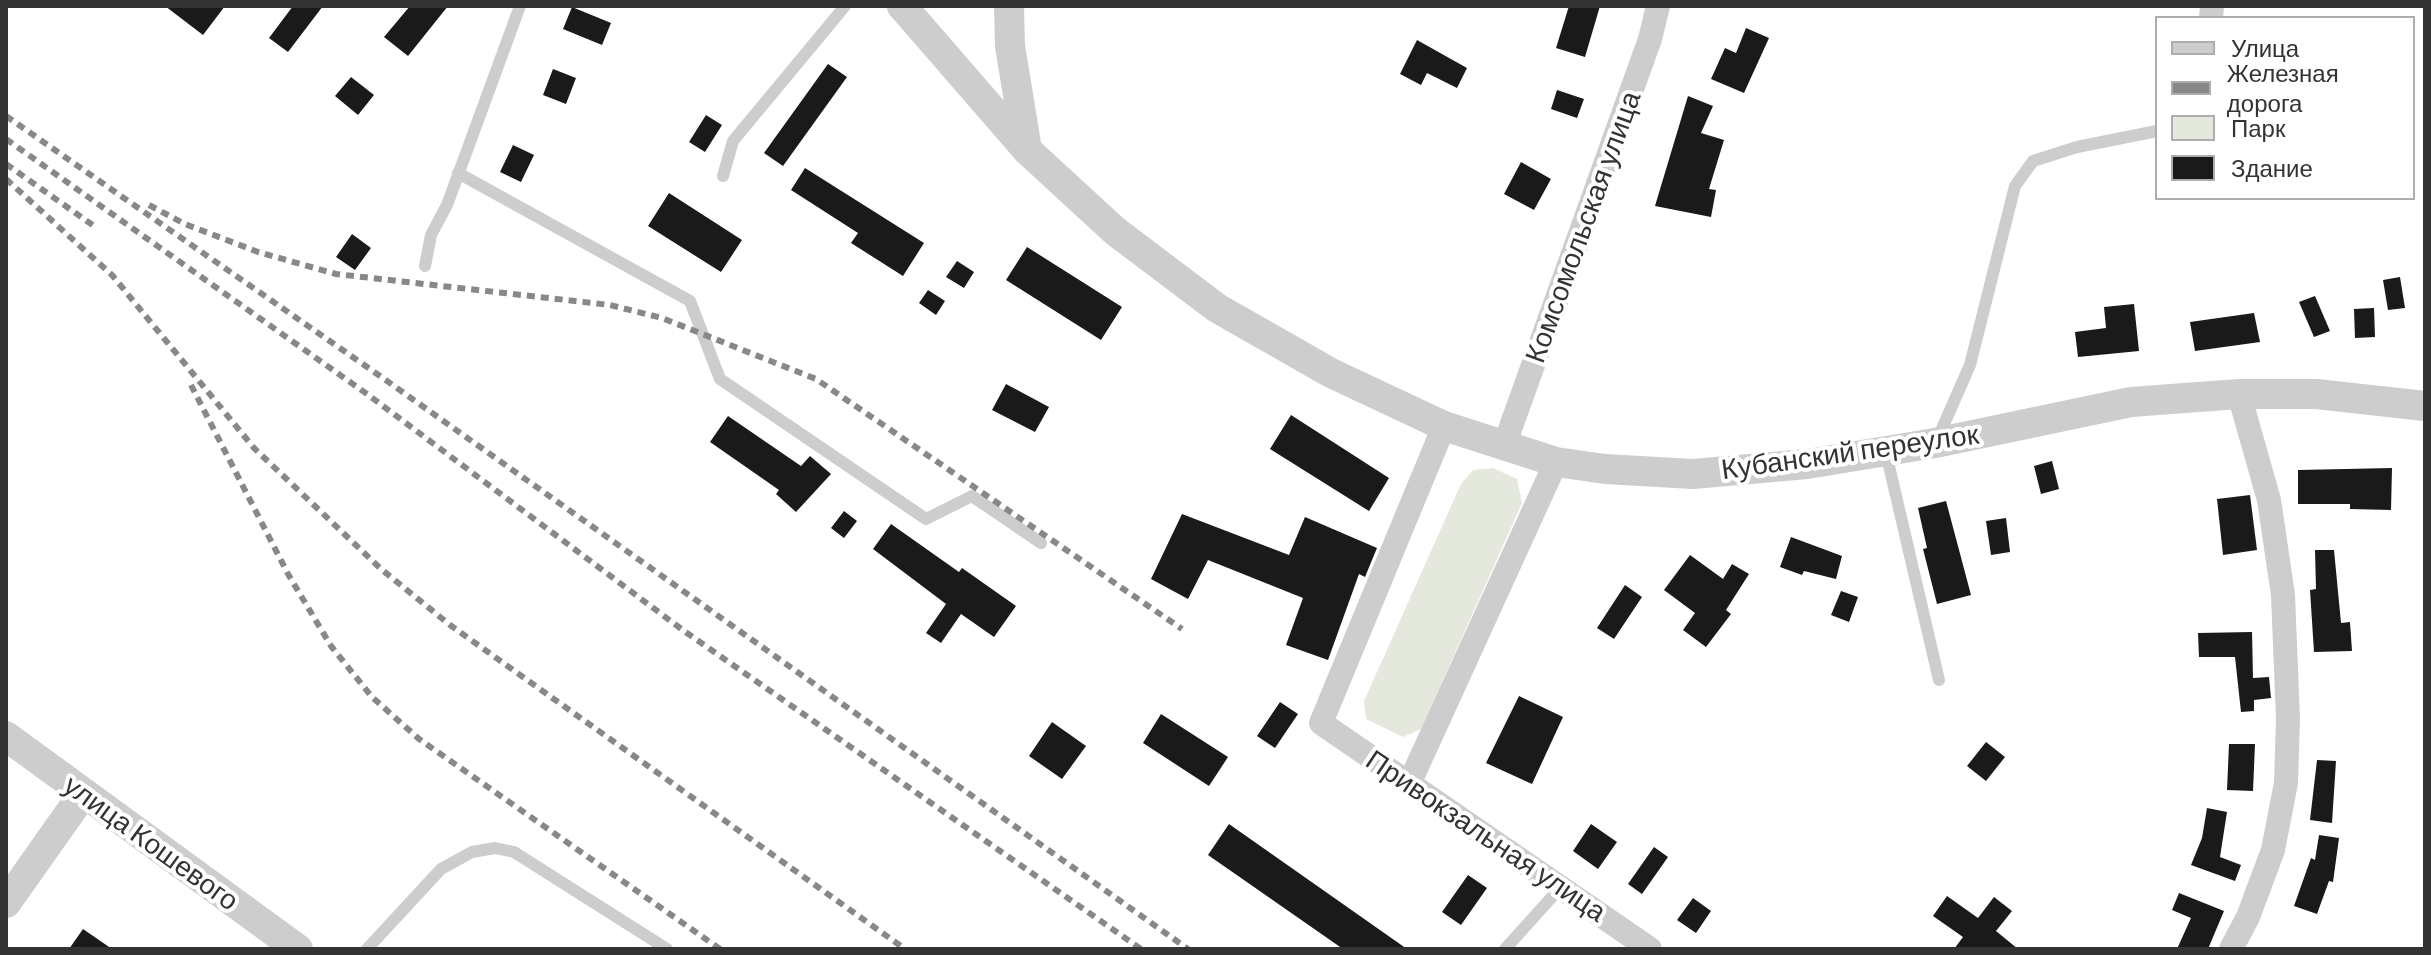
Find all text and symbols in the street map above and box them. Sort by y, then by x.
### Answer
legend [2155,16,2415,200]
text: Улица [2231,33,2299,62]
text: Железная дорога [2227,58,2339,117]
street label: Комсомольская улица [1518,87,1648,367]
text: Парк [2231,113,2285,142]
text: Здание [2231,153,2313,182]
street label: Кубанский переулок [1719,417,1981,487]
street label: Привокзальная улица [1360,743,1612,929]
street label: улица Кошевого [57,768,245,918]

